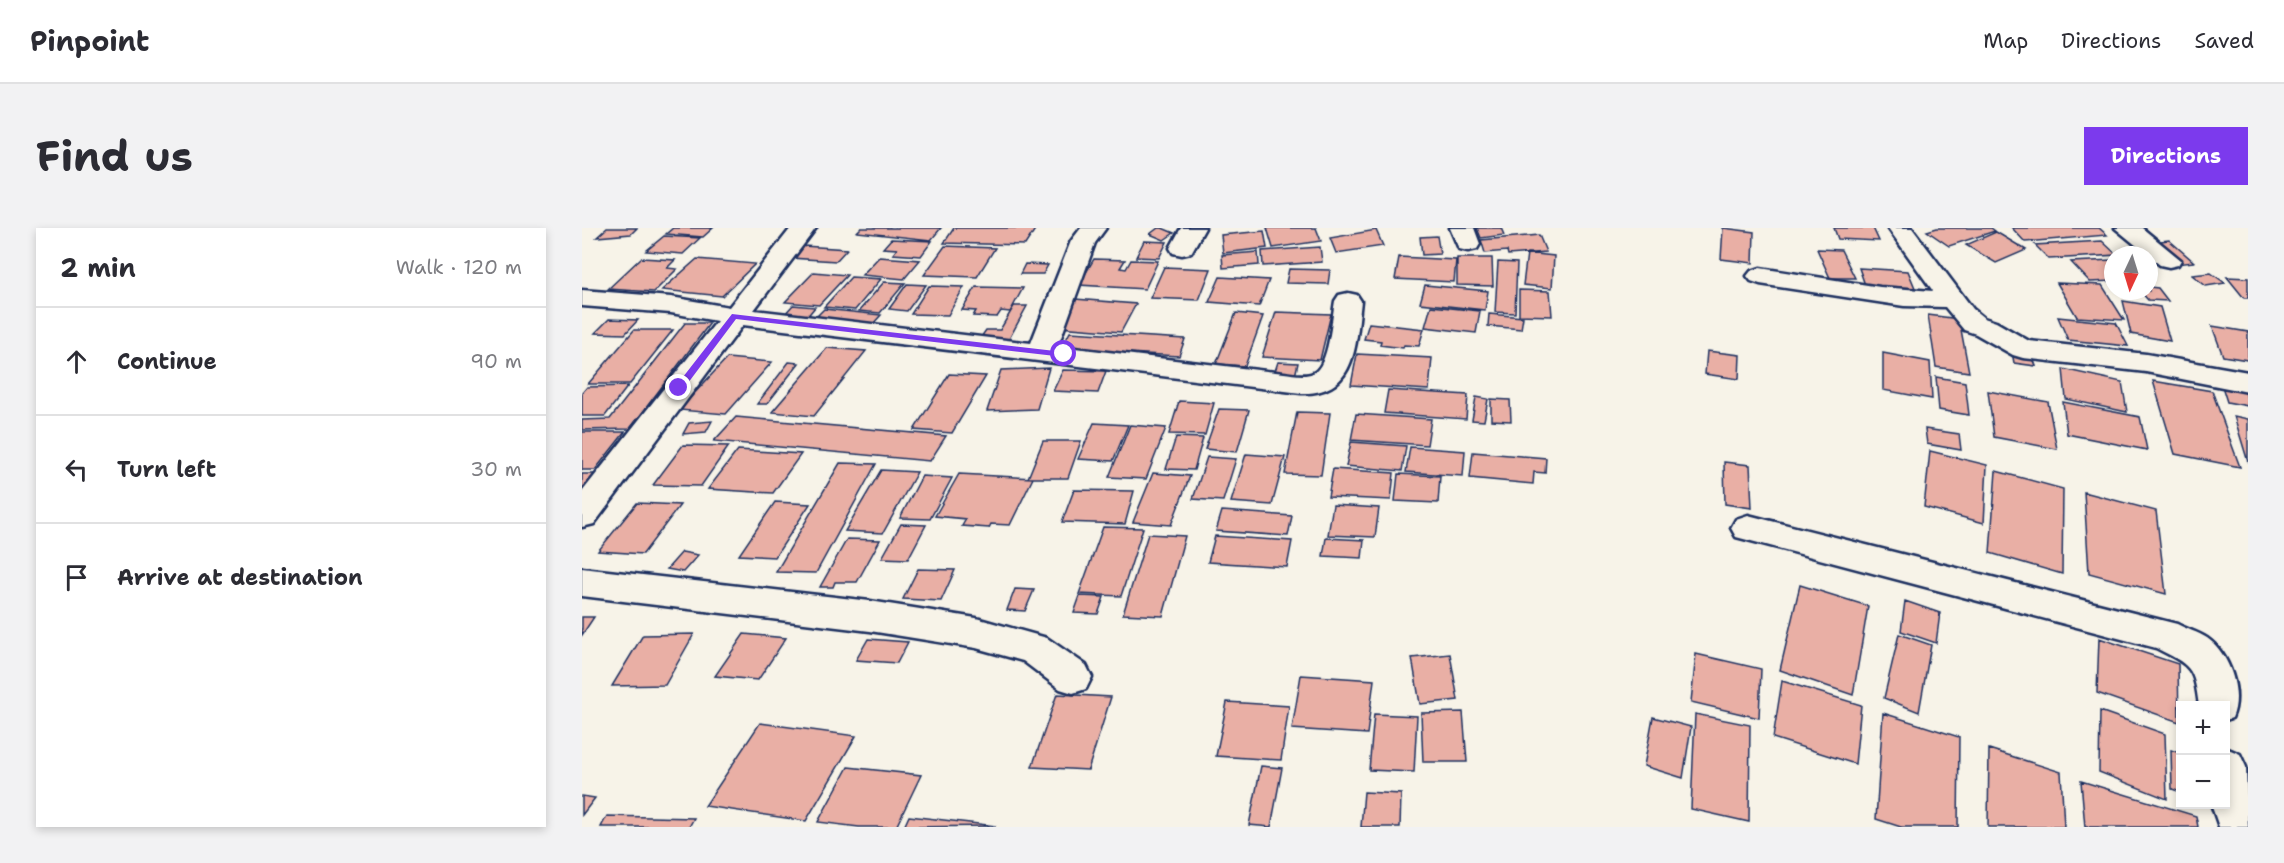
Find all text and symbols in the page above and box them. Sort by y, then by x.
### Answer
text: Pinpoint [30,22,149,60]
text: Map [1983,27,2028,55]
text: Directions [2061,27,2161,55]
text: Saved [2194,27,2254,55]
button: Directions [2084,127,2248,185]
text: Find us [36,128,193,184]
north arrow [2104,246,2158,300]
text: 2 min [60,250,136,285]
text: Walk · 120 m [396,254,522,280]
route start [1050,340,1076,366]
icon: ahead [60,345,93,378]
text: Continue [117,347,217,376]
text: 90 m [470,348,522,374]
route end [665,374,691,400]
icon: left [60,453,93,486]
text: Turn left [117,455,216,484]
text: 30 m [470,456,522,482]
icon: arrive [60,561,93,594]
text: Arrive at destination [117,563,363,592]
map controls [2176,701,2230,809]
button: + [2176,701,2230,755]
button: − [2176,755,2230,809]

